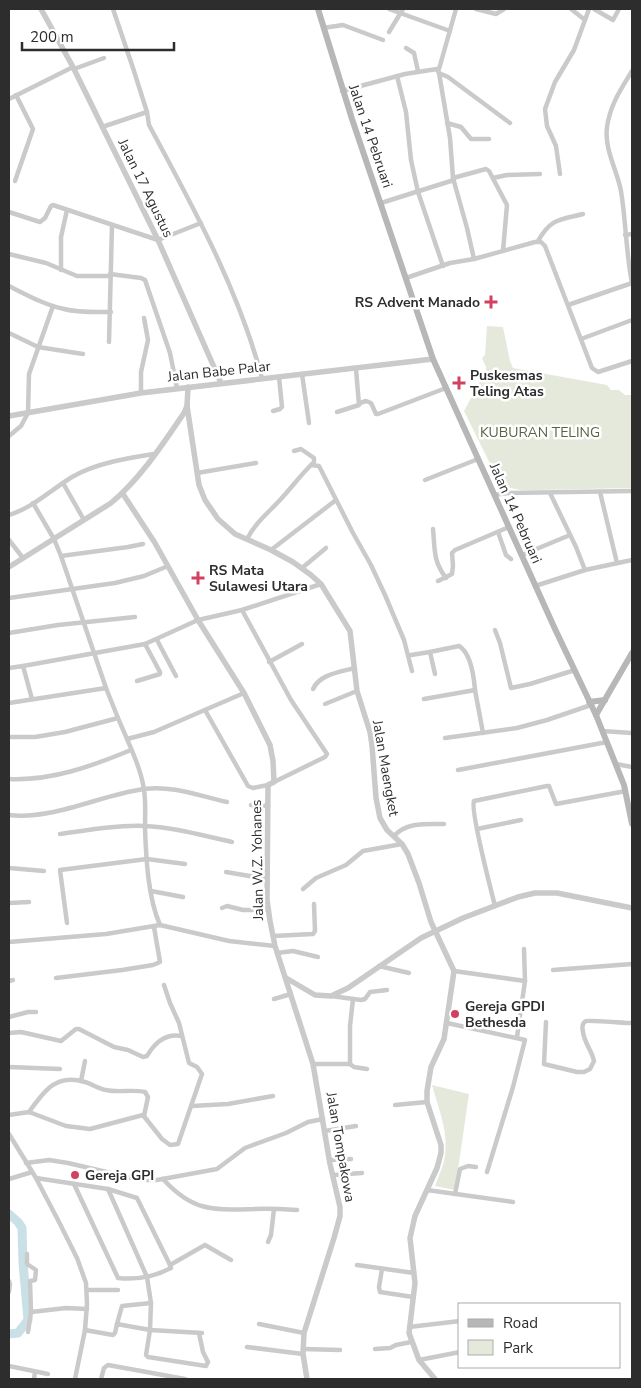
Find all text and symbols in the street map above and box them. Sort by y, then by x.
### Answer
scale bar [22,20,175,52]
text: 200 m [30,27,74,47]
street label: Jalan 14 Pebruari [344,81,397,190]
street label: Jalan 17 Agustus [113,135,178,241]
place label: RS Advent Manado [355,293,480,312]
marker: RS Advent Manado [484,295,498,309]
street label: Jalan Babe Palar [166,357,272,386]
place label: Puskesmas Teling Atas [470,366,544,401]
marker: Puskesmas Teling Atas [452,376,466,390]
park label: KUBURAN TELING [480,423,600,442]
street label: Jalan 14 Pebruari [484,459,546,566]
place label: RS Mata Sulawesi Utara [209,561,308,596]
marker: RS Mata Sulawesi Utara [191,571,205,585]
street label: Jalan Maengket [368,718,403,818]
street label: Jalan W.Z. Yohanes [247,799,268,922]
place label: Gereja GPDI Bethesda [465,997,545,1032]
marker: Gereja GPDI Bethesda [449,1008,461,1020]
street label: Jalan Tompakowa [321,1090,360,1204]
place label: Gereja GPI [85,1166,154,1185]
marker: Gereja GPI [69,1169,81,1181]
legend [458,1303,621,1368]
text: Road [503,1313,538,1333]
text: Park [503,1338,533,1358]

